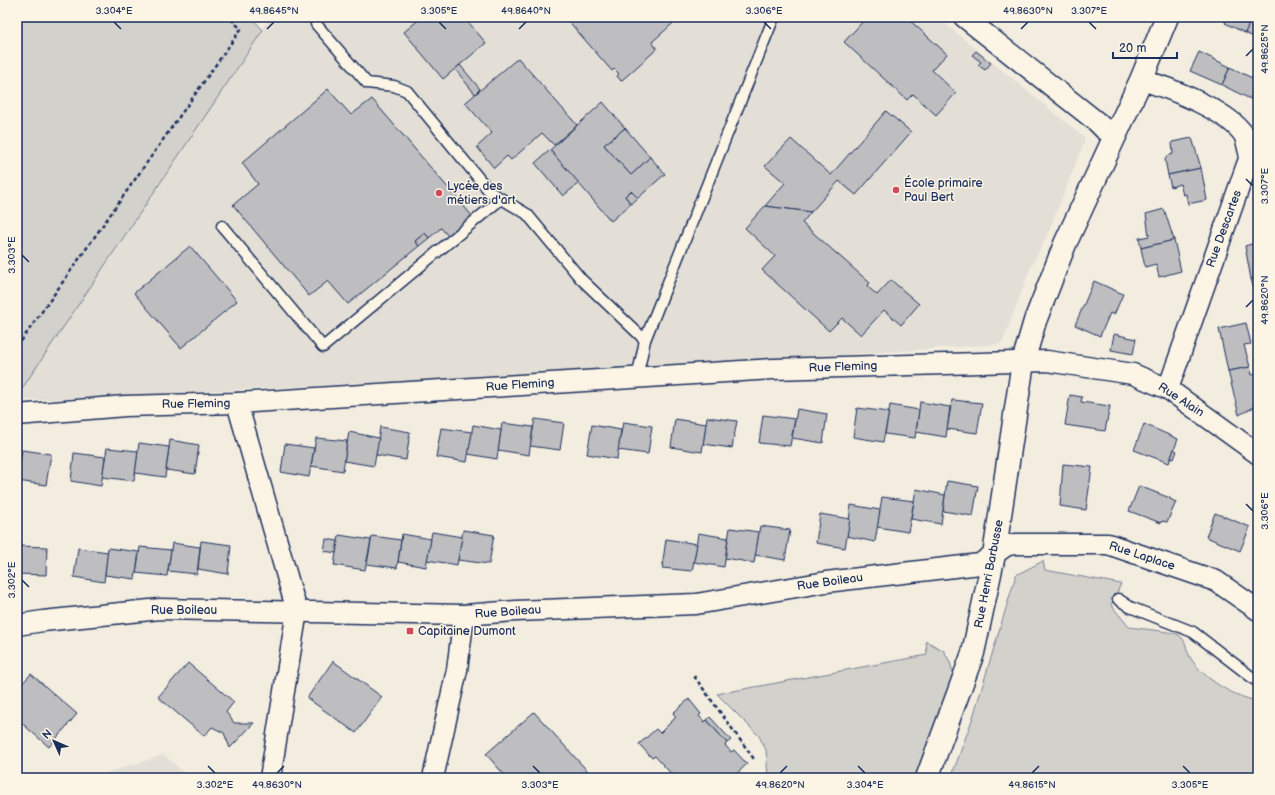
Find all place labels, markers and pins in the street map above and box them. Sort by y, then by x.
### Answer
place label: École primaire Paul Bert [904,175,983,205]
place label: Lycée des métiers d'art [447,179,516,208]
marker: École primaire Paul Bert [891,185,901,195]
marker: Lycée des métiers d'art [434,188,444,198]
place label: Capitaine Dumont [418,624,516,639]
marker: Capitaine Dumont [405,626,415,636]

